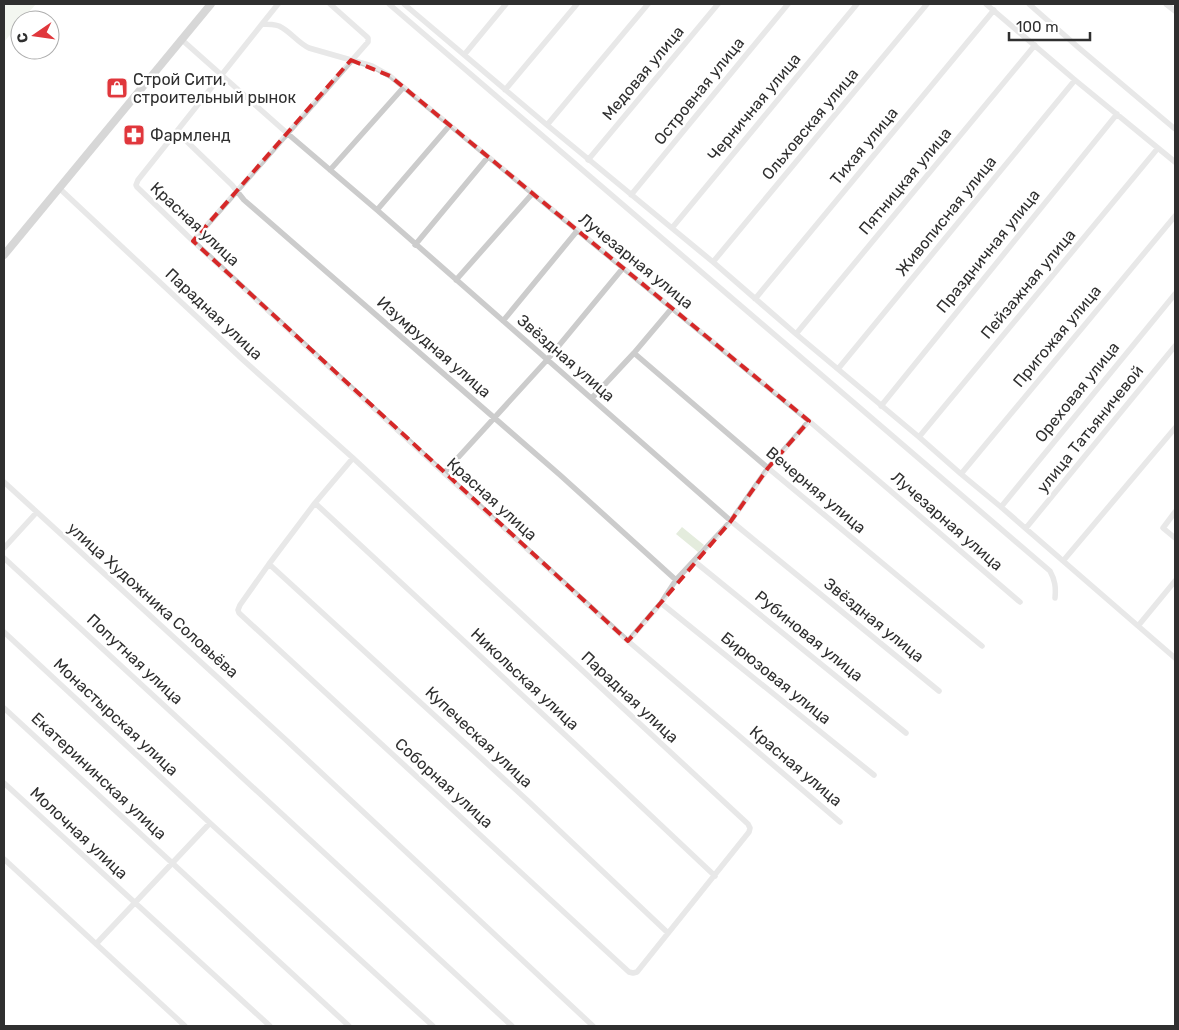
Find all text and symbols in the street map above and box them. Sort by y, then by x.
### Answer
north arrow [10,10,60,60]
scale bar [1009,10,1090,42]
text: 100 m [1016,18,1058,36]
street label: Медовая улица [598,22,688,124]
text: С [13,31,32,45]
street label: Островная улица [650,33,748,149]
street label: Черничная улица [704,49,804,165]
street label: Ольховская улица [758,64,862,184]
place label: Строй Сити, строительный рынок [133,70,296,107]
shop icon: Строй Сити, строительный рынок [105,76,129,100]
street label: Тихая улица [826,103,902,189]
pharmacy icon: Фармленд [122,123,146,147]
street label: Пятницкая улица [855,124,955,238]
place label: Фармленд [150,126,231,145]
street label: Живописная улица [892,152,1000,280]
street label: Красная улица [147,178,243,270]
street label: Праздничная улица [932,186,1044,316]
street label: Лучезарная улица [575,209,697,313]
street label: Пейзажная улица [977,225,1079,343]
street label: Парадная улица [162,264,266,364]
street label: Пригожая улица [1009,281,1105,391]
street label: Изумрудная улица [373,292,495,402]
street label: Звёздная улица [513,311,619,405]
street label: Ореховая улица [1031,338,1123,446]
street label: улица Татьяничевой [1033,362,1147,496]
street label: Вечерняя улица [762,443,870,537]
street label: Красная улица [443,454,541,544]
street label: Лучезарная улица [887,467,1007,575]
street label: улица Художника Соловьёва [64,518,242,682]
street label: Звёздная улица [820,574,928,666]
street label: Рубиновая улица [751,587,867,685]
street label: Попутная улица [83,610,187,708]
street label: Никольская улица [467,624,583,734]
street label: Бирюзовая улица [717,628,835,728]
street label: Парадная улица [578,647,682,747]
street label: Монастырская улица [50,654,182,780]
street label: Купеческая улица [422,683,536,791]
street label: Екатерининская улица [28,708,170,844]
street label: Красная улица [746,722,846,810]
street label: Соборная улица [391,734,497,832]
street label: Молочная улица [26,783,132,883]

